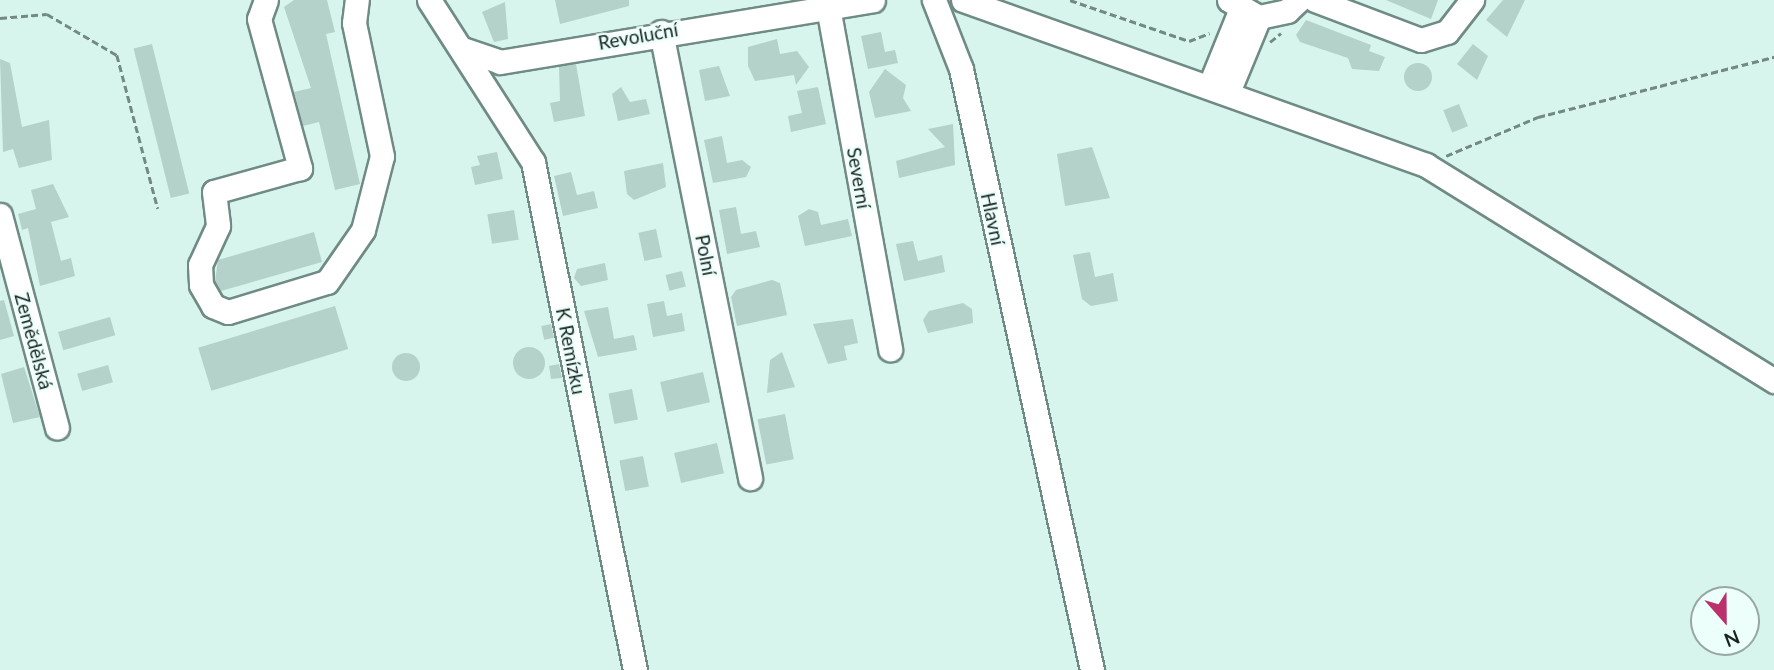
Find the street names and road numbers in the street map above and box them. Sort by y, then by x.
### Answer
street label: Revoluční [596,18,680,54]
street label: Severní [842,146,876,210]
street label: Hlavní [976,191,1010,247]
street label: Polní [691,233,721,277]
street label: Zemědělská [10,290,58,392]
street label: K Remízku [551,306,591,396]

